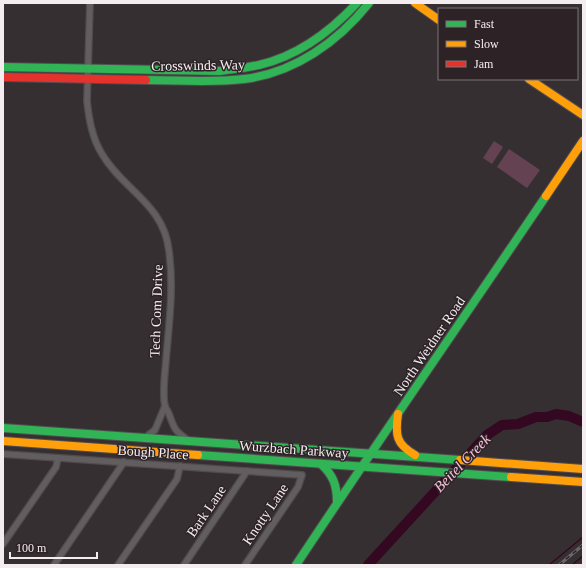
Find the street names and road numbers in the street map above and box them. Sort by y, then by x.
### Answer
street label: Crosswinds Way [151,57,245,74]
street label: Tech Com Drive [147,264,166,358]
street label: North Weidner Road [391,294,468,399]
street label: Wurzbach Parkway [239,438,349,461]
street label: Bough Place [117,443,189,462]
street label: Knotty Lane [240,481,291,548]
street label: Bark Lane [184,483,229,540]

